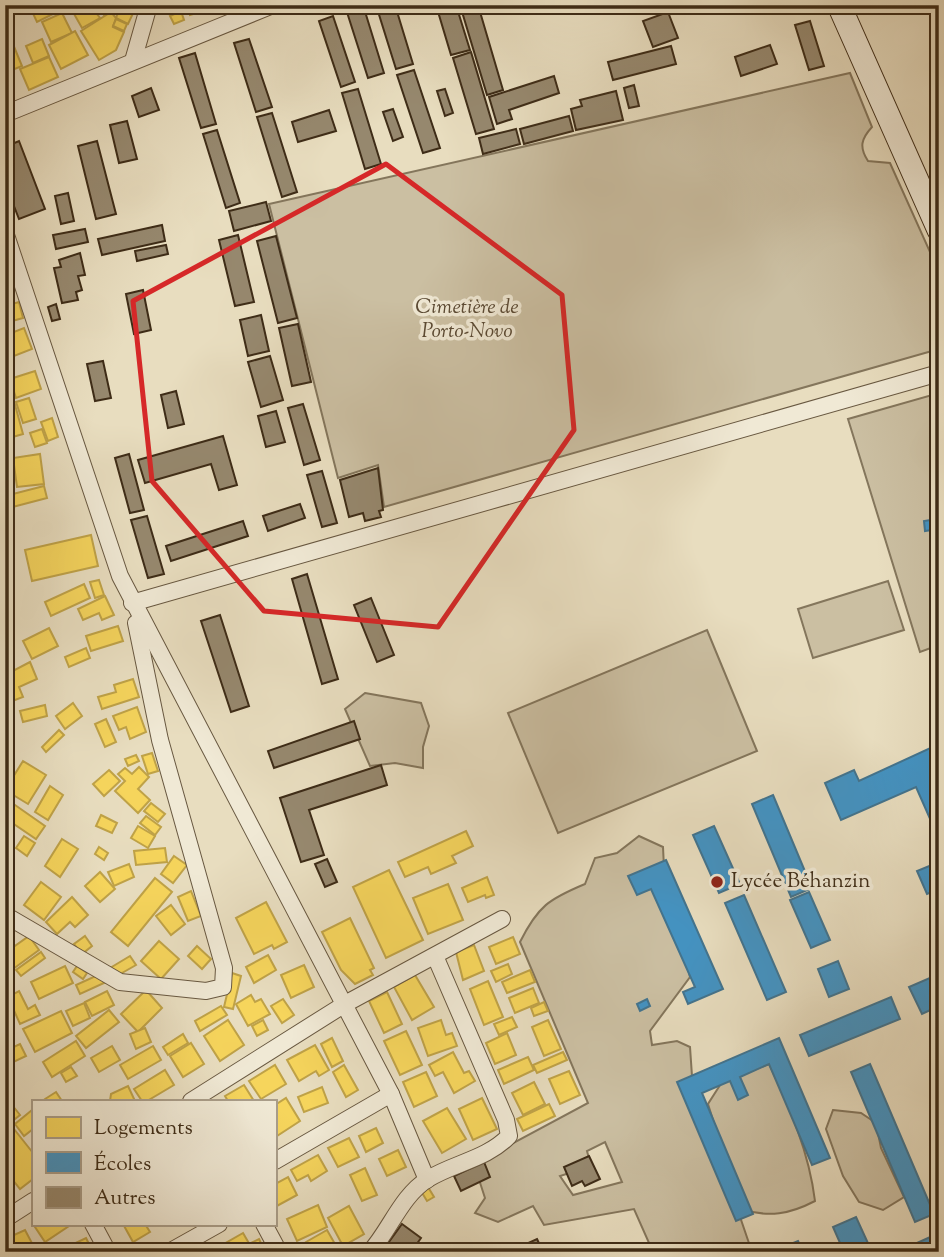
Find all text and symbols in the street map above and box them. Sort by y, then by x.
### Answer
park label: Cimetière de Porto-Novo [415,293,519,347]
place label: Lycée Béhanzin [731,867,870,897]
marker: Lycée Béhanzin [709,874,725,890]
legend [32,1100,276,1226]
text: Logements [94,1114,193,1144]
text: Écoles [94,1150,151,1180]
text: Autres [94,1184,156,1214]

